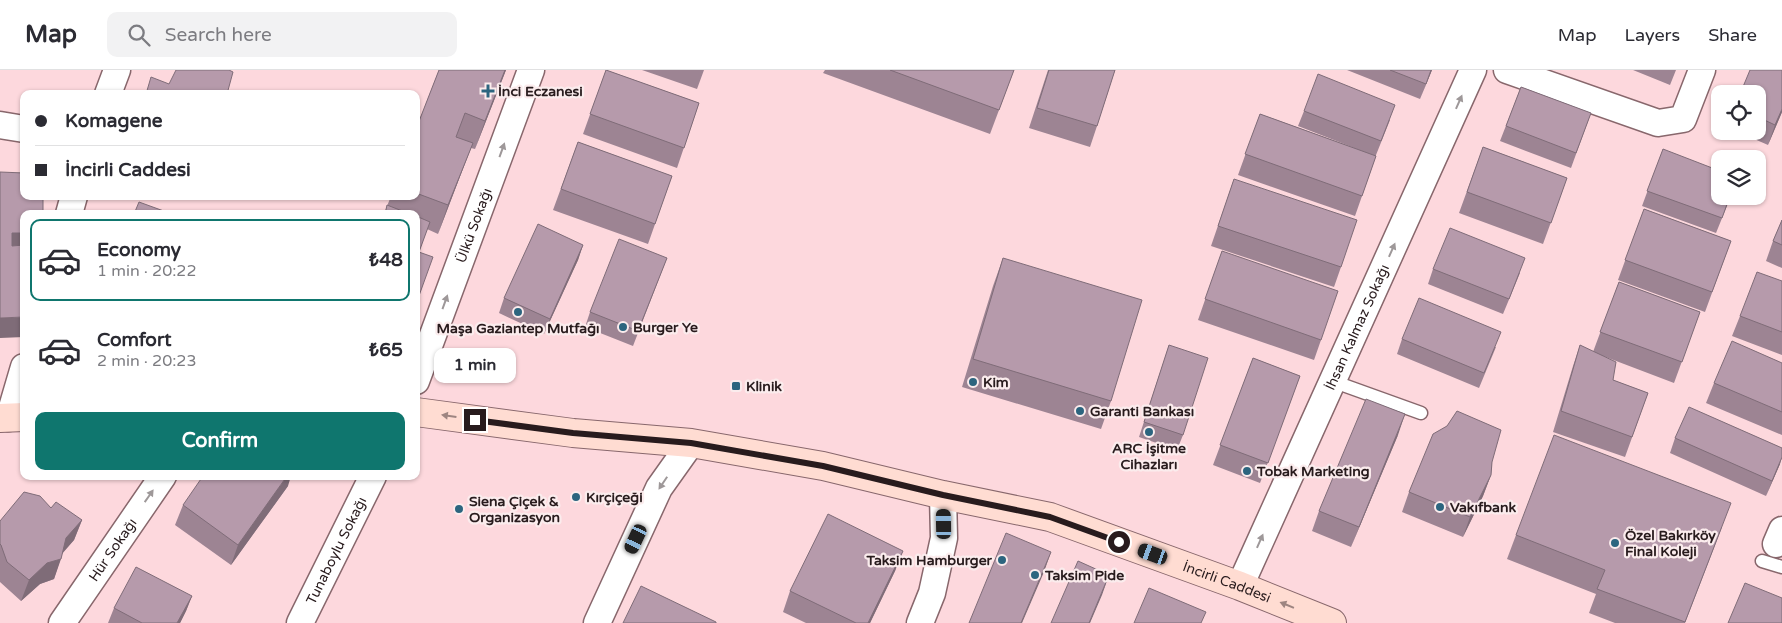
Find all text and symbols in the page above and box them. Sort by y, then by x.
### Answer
search box [107,12,457,57]
text: Map [25,20,77,49]
icon: search [125,21,153,49]
text: Search here [165,24,272,46]
text: Map [1558,24,1597,46]
text: Layers [1625,24,1680,46]
text: Share [1708,24,1757,46]
place label: İnci Eczanesi [498,83,583,100]
marker: İnci Eczanesi [482,85,494,97]
map controls [1711,85,1766,205]
button: locate [1711,85,1766,140]
one-way arrow [1455,95,1463,109]
text: Komagene [65,110,162,132]
one-way arrow [499,142,506,157]
button: layers [1711,150,1766,205]
text: İncirli Caddesi [65,159,191,181]
street label: Ülkü Sokağı [452,185,495,265]
icon: car [37,238,82,283]
text: Economy [97,239,181,261]
one-way arrow [1388,243,1396,257]
text: ₺48 [369,249,403,271]
text: 1 min · 20:22 [97,261,196,281]
street label: İhsan Kalmaz Sokağı [1321,262,1393,393]
one-way arrow [441,294,449,309]
marker: Maşa Gaziantep Mutfağı [512,306,524,318]
place label: Burger Ye [633,319,698,336]
place label: Maşa Gaziantep Mutfağı [437,320,599,337]
marker: Burger Ye [617,321,629,333]
icon: car [37,328,82,373]
text: Comfort [97,329,171,351]
text: ₺65 [369,339,403,361]
callout: 1 min [434,348,516,382]
text: 2 min · 20:23 [97,351,196,371]
text: 1 min [454,355,496,375]
place label: Kim [983,374,1009,391]
marker: Kim [967,376,979,388]
place label: Klinik [746,378,782,395]
marker: Klinik [730,380,742,392]
place label: Garanti Bankası [1090,403,1194,420]
marker: Garanti Bankası [1074,405,1086,417]
route end [464,409,486,431]
button: Confirm [35,412,405,470]
one-way arrow [441,412,457,420]
marker: ARC İşitme Cihazları [1143,426,1155,438]
place label: ARC İşitme Cihazları [1112,440,1186,473]
place label: Tobak Marketing [1256,463,1370,480]
marker: Tobak Marketing [1241,465,1253,477]
one-way arrow [658,476,668,490]
place label: Kırçiçeği [586,489,643,506]
one-way arrow [144,490,154,503]
marker: Kırçiçeği [570,491,582,503]
place label: Siena Çiçek & Organizasyon [469,493,560,526]
street label: Tunaboylu Sokağı [302,494,370,607]
place label: Vakıfbank [1450,499,1517,516]
marker: Vakıfbank [1434,501,1446,513]
marker: Siena Çiçek & Organizasyon [453,503,465,515]
car [936,509,951,539]
street label: Hür Sokağı [85,515,140,584]
car [622,522,649,556]
place label: Özel Bakırköy Final Koleji [1625,527,1716,560]
route start [1108,531,1130,553]
one-way arrow [1256,534,1264,548]
marker: Özel Bakırköy Final Koleji [1609,537,1621,549]
car [1136,542,1169,566]
place label: Taksim Hamburger [866,552,993,569]
marker: Taksim Hamburger [996,554,1008,566]
street label: İncirli Caddesi [1181,558,1274,606]
place label: Taksim Pide [1044,567,1124,584]
marker: Taksim Pide [1029,569,1041,581]
one-way arrow [1279,601,1294,609]

